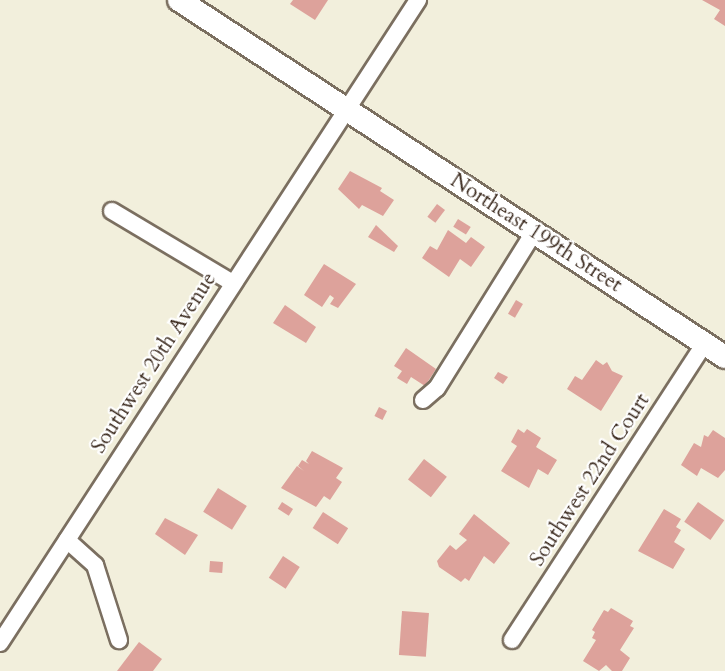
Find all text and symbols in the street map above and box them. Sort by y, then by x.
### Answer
street label: Northeast 199th Street [445,168,627,298]
street label: Southwest 20th Avenue [86,268,222,458]
street label: Southwest 22nd Court [525,389,655,571]

